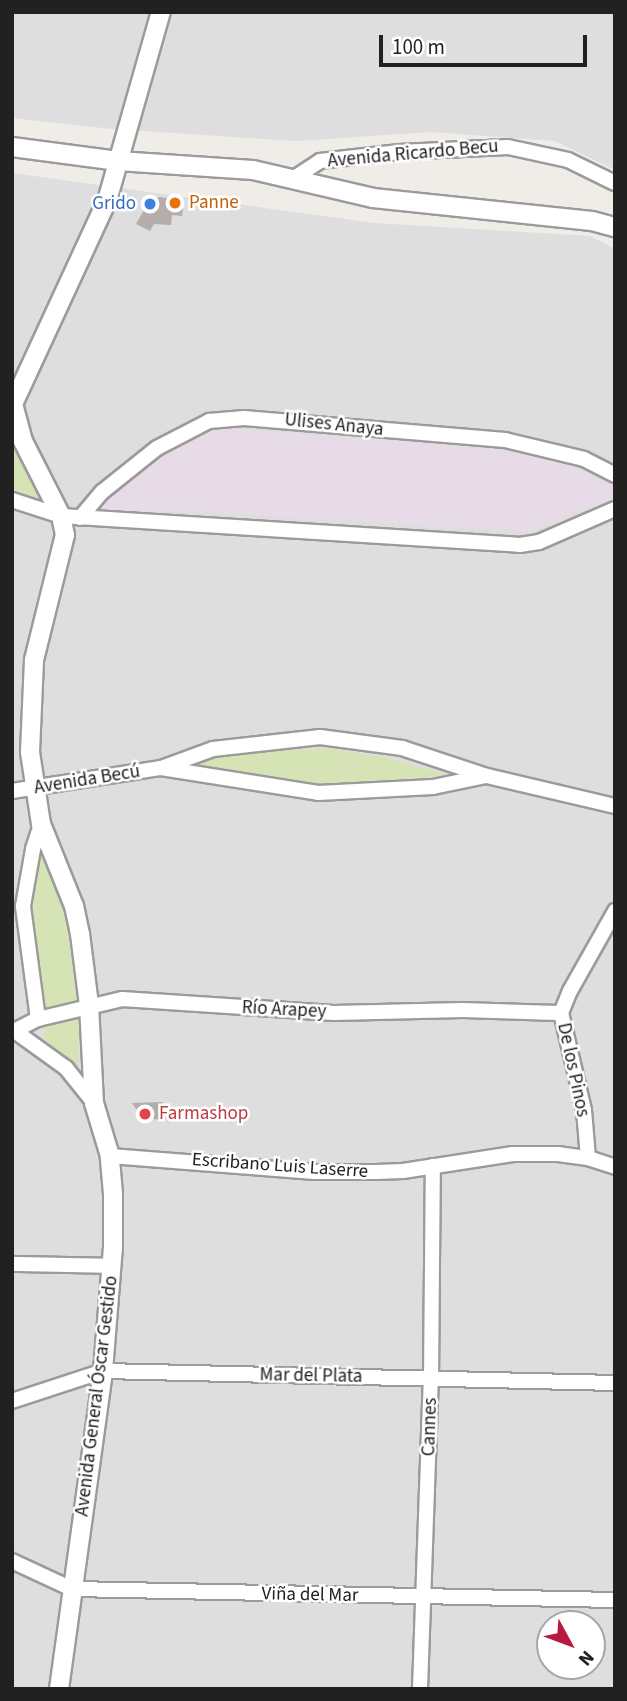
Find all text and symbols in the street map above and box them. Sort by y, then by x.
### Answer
scale bar [382,21,590,65]
text: 100 m [392,32,445,62]
street label: Avenida Ricardo Becu [327,135,499,173]
place label: Panne [189,192,239,214]
place label: Grido [92,193,136,215]
marker: Panne [167,195,183,211]
marker: Grido [142,196,158,212]
street label: Ulises Anaya [283,408,385,442]
street label: Avenida Becú [32,760,142,800]
street label: Río Arapey [241,996,327,1024]
street label: De los Pinos [552,1021,594,1119]
place label: Farmashop [159,1103,248,1125]
marker: Farmashop [137,1106,153,1122]
street label: Escribano Luis Laserre [191,1148,369,1184]
street label: Avenida General Óscar Gestido [71,1274,123,1518]
street label: Mar del Plata [259,1364,363,1388]
street label: Cannes [418,1397,442,1457]
street label: Viña del Mar [261,1583,359,1607]
north arrow [536,1610,606,1680]
text: N [571,1644,600,1671]

